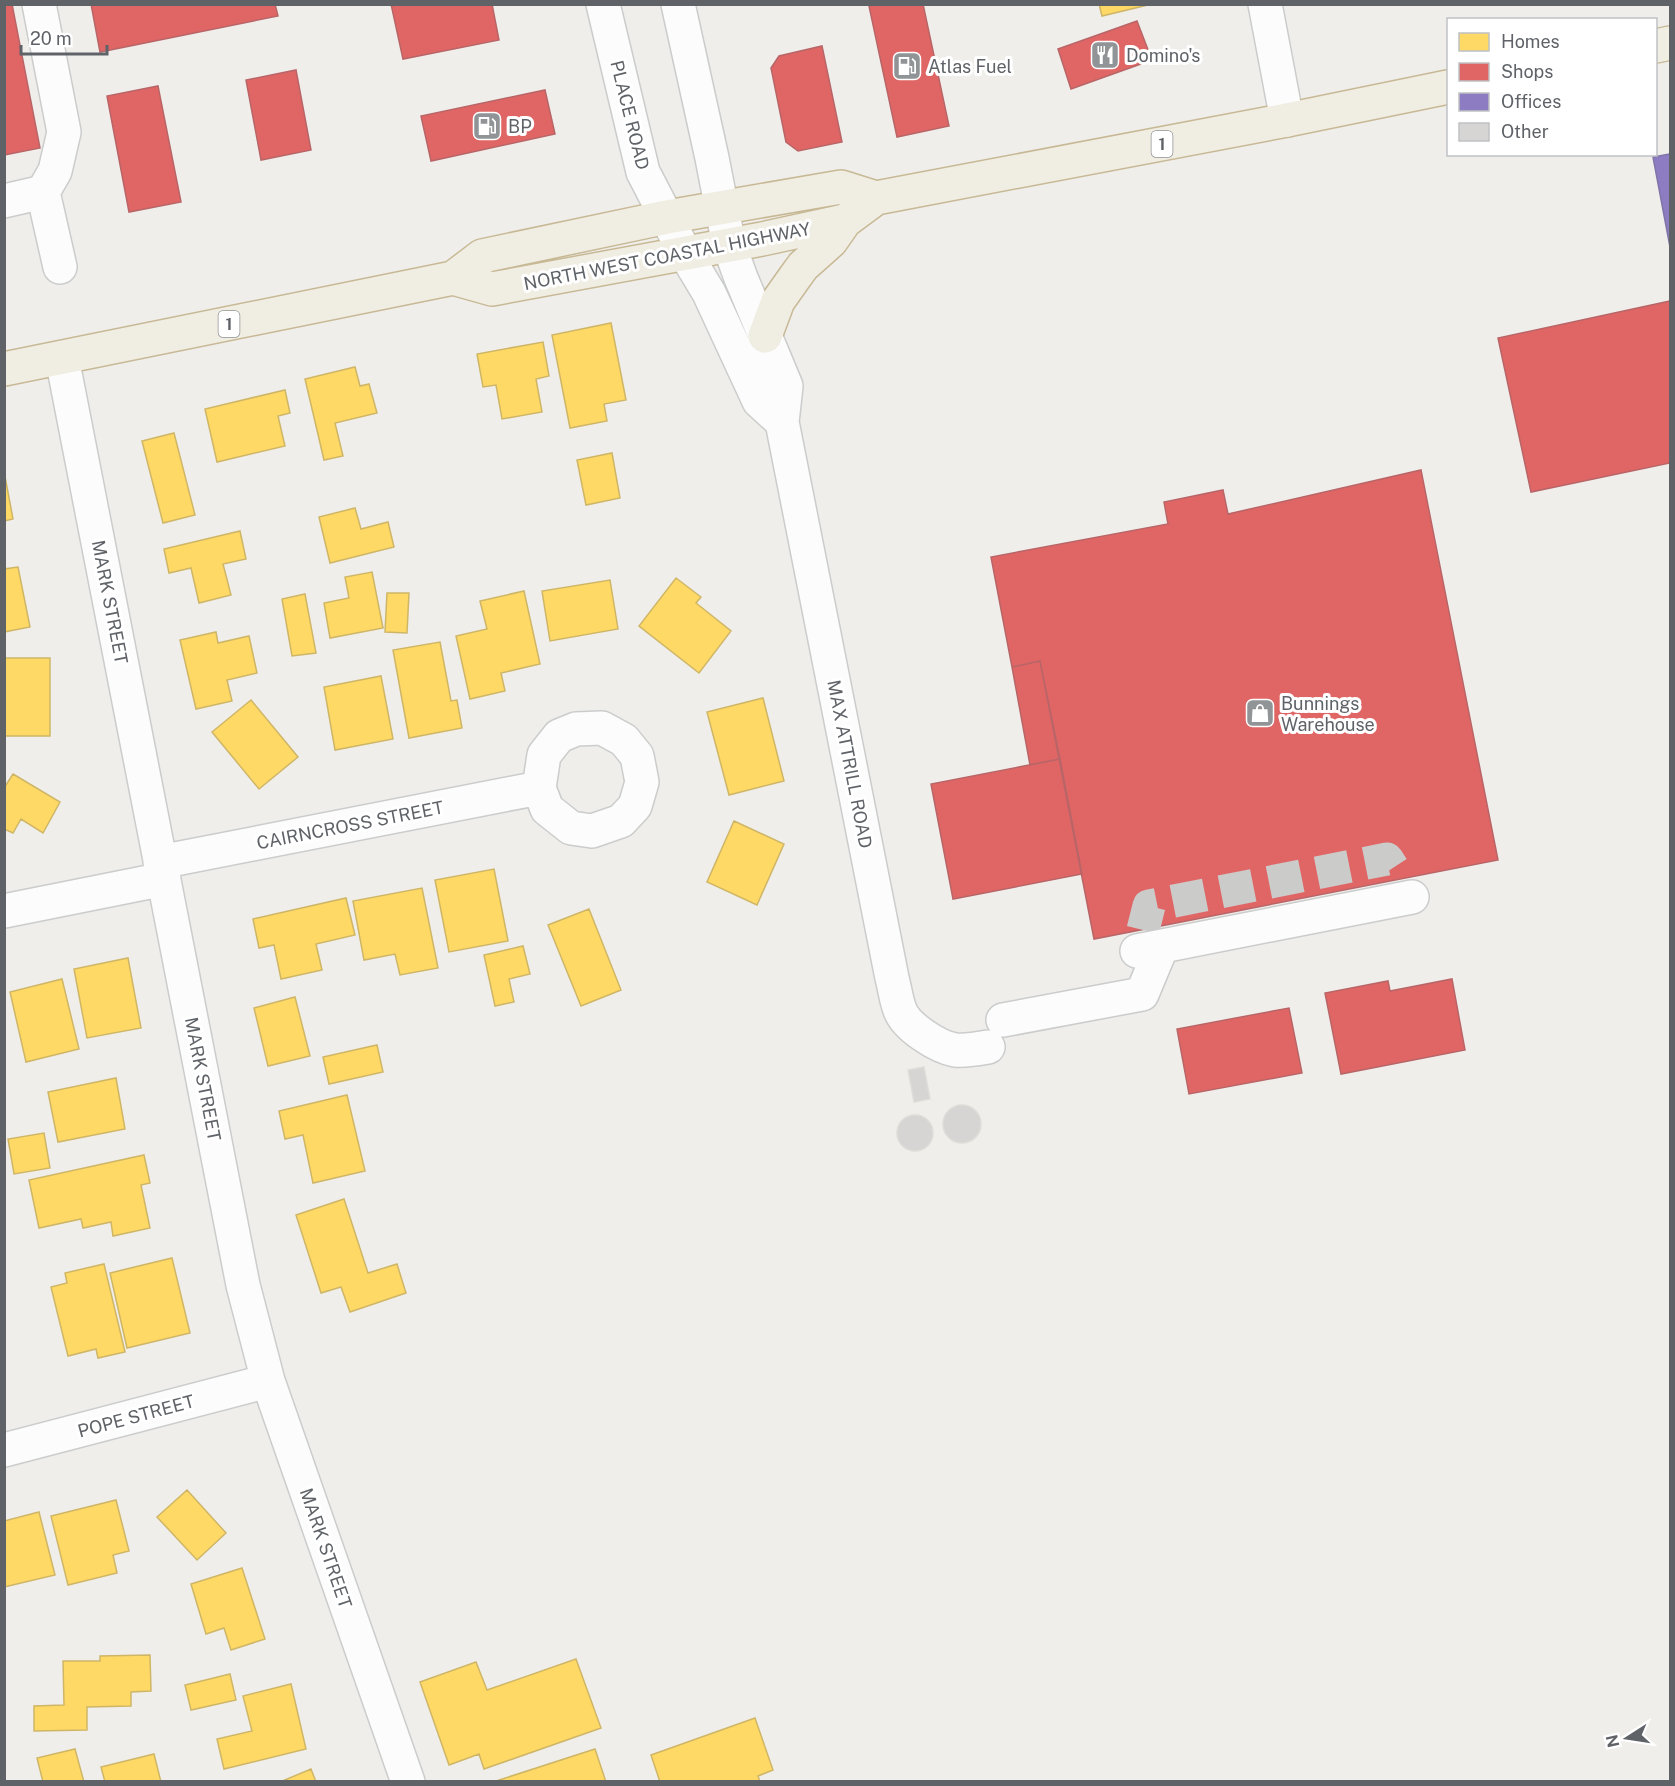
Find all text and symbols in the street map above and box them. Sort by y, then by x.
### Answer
scale bar [21,18,106,56]
legend [1447,18,1657,156]
text: 20 m [30,28,72,49]
text: Homes [1501,31,1560,52]
restaurant icon: Domino's [1089,39,1121,71]
place label: Domino's [1126,45,1200,66]
fuel station icon: Atlas Fuel [891,50,923,82]
place label: Atlas Fuel [928,56,1012,77]
street label: PLACE ROAD [606,58,654,172]
text: Shops [1501,61,1553,82]
text: Offices [1501,91,1561,112]
fuel station icon: BP [471,110,503,142]
place label: BP [508,116,532,137]
text: Other [1501,121,1549,142]
road number: 1 [1152,131,1172,157]
street label: NORTH WEST COASTAL HIGHWAY [522,218,812,294]
road number: 1 [218,311,240,337]
street label: MARK STREET [88,538,132,666]
street label: MAX ATTRILL ROAD [823,678,877,850]
place label: Bunnings Warehouse [1281,693,1375,735]
shop icon: Bunnings Warehouse [1244,697,1276,729]
street label: CAIRNCROSS STREET [255,797,446,853]
street label: MARK STREET [181,1015,225,1143]
street label: POPE STREET [75,1390,197,1442]
street label: MARK STREET [296,1485,356,1611]
north arrow [1597,1708,1657,1768]
text: N [1602,1733,1623,1749]

